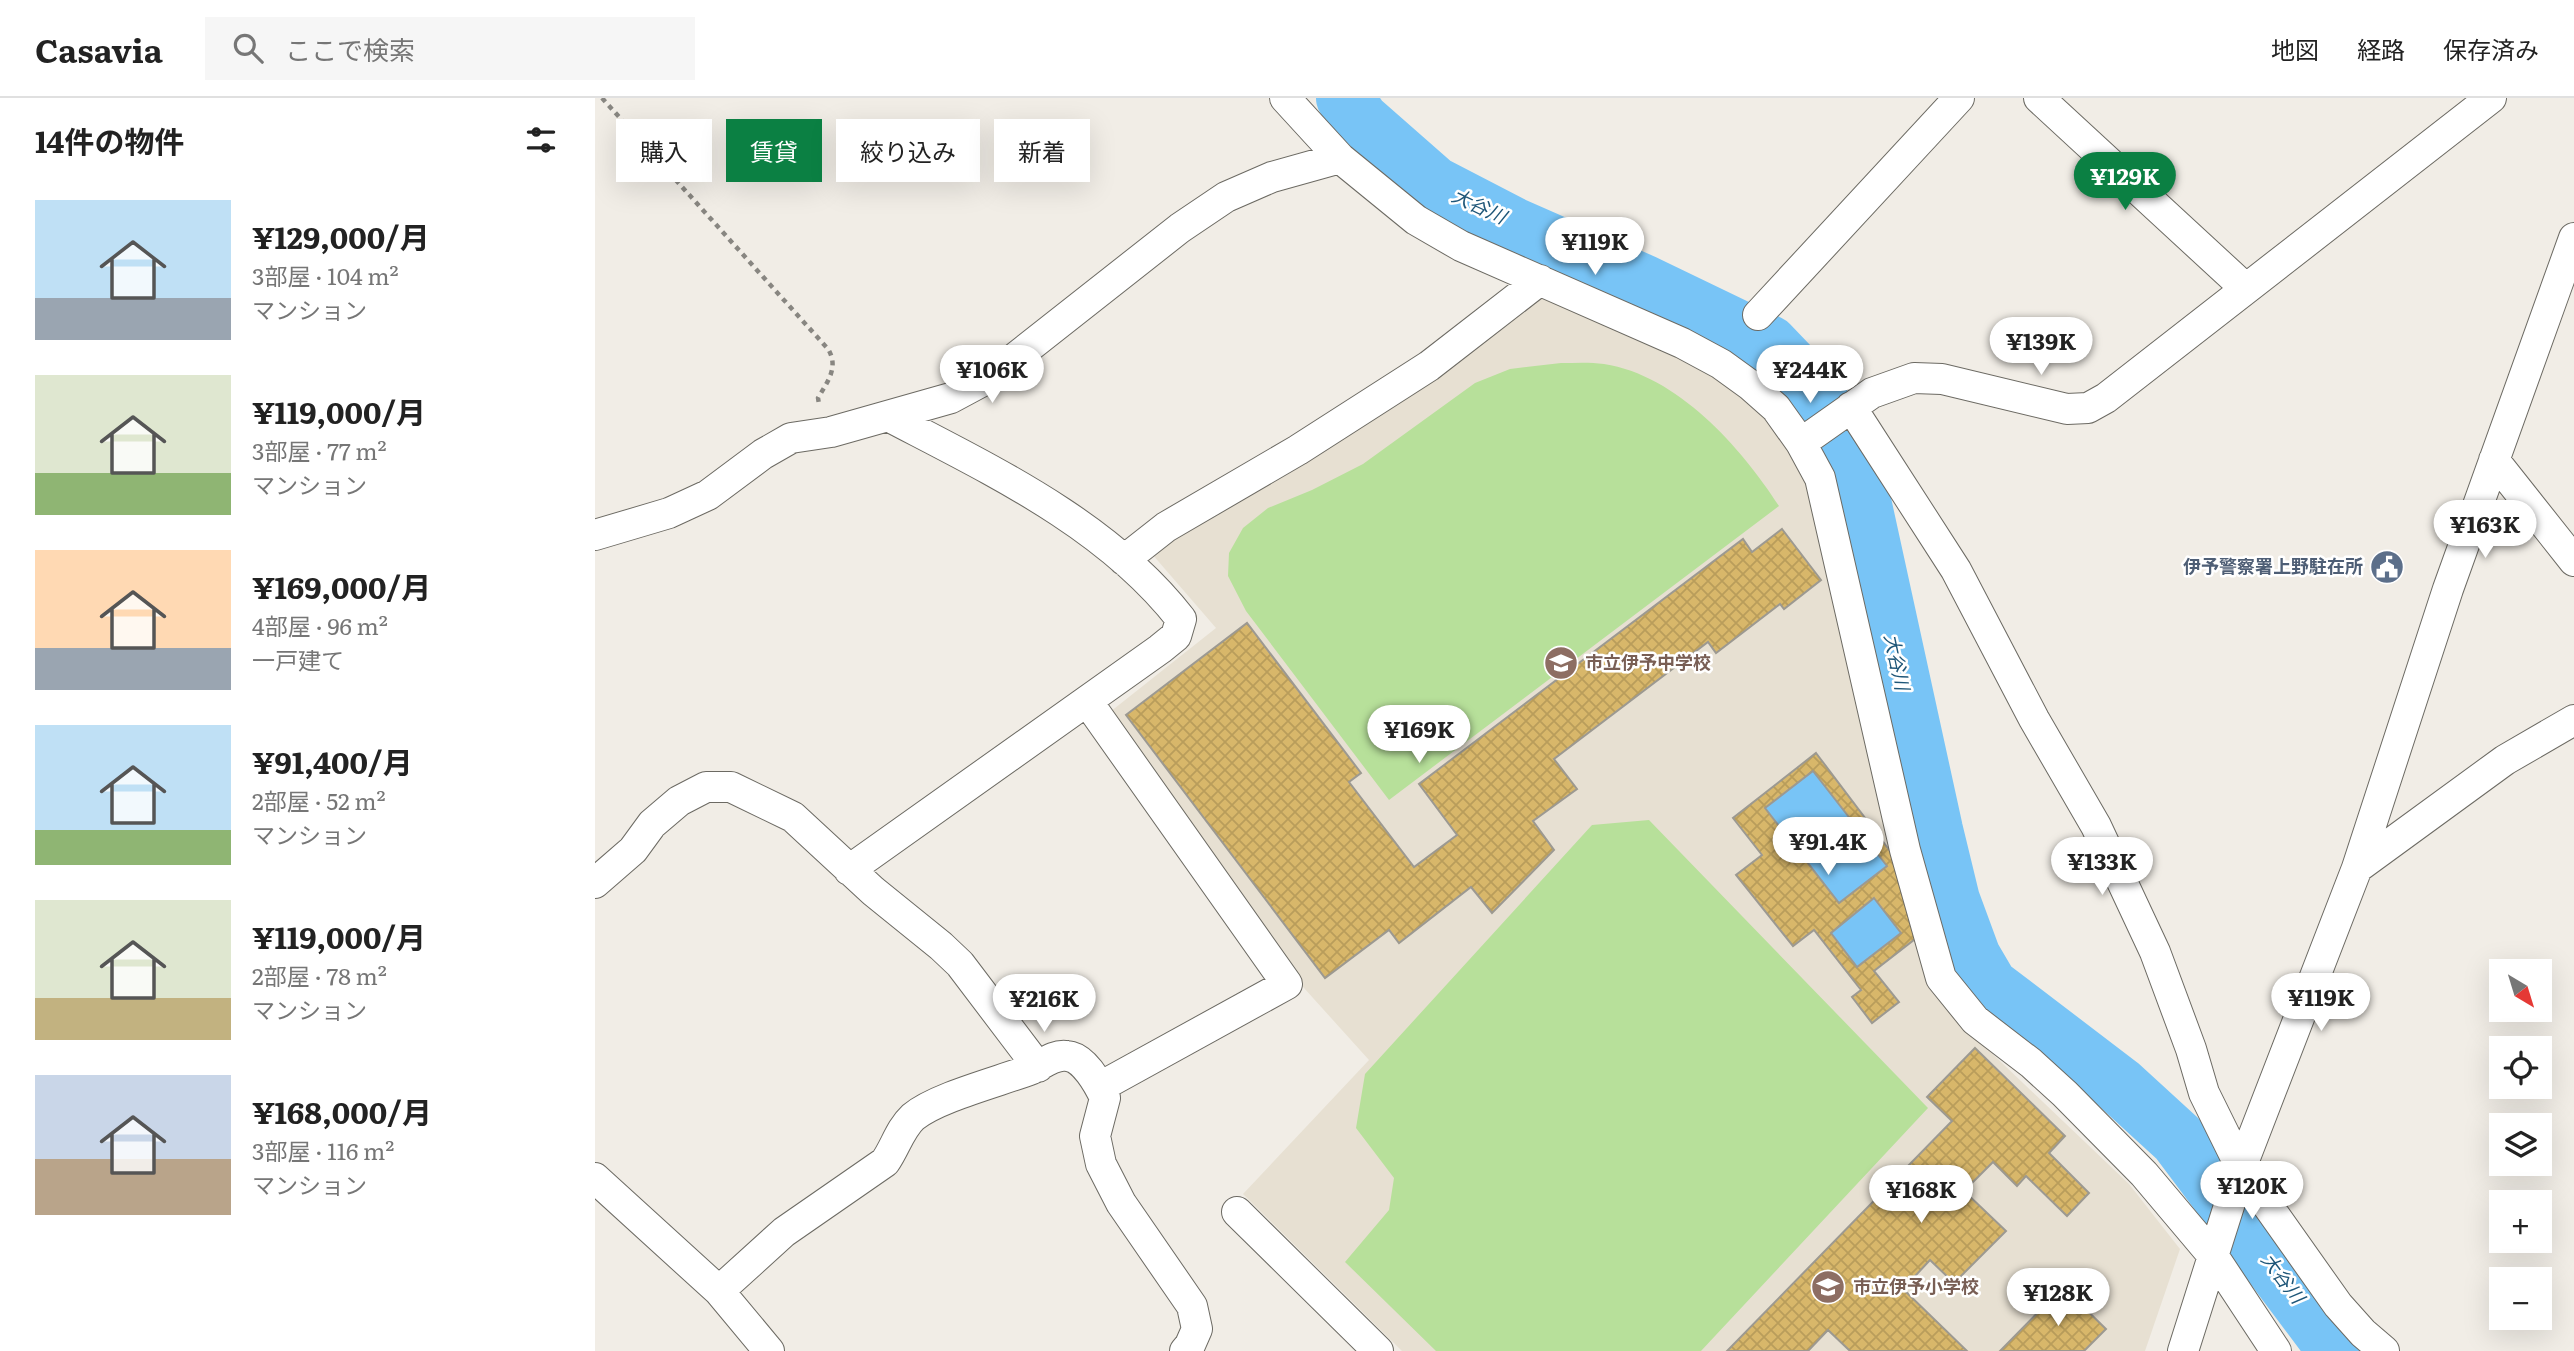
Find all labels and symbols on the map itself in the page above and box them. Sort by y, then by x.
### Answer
pin: ¥129K [2076,152,2174,212]
water label: 大谷川 [1448,180,1513,231]
pin: ¥119K [1546,218,1644,277]
pin: ¥139K [1992,317,2090,377]
pin: ¥106K [943,345,1041,405]
pin: ¥244K [1761,345,1859,405]
pin: ¥163K [2436,500,2534,560]
public building icon: 伊予警察署上野駐在所 [2368,548,2406,586]
place label: 伊予警察署上野駐在所 [2183,552,2363,579]
water label: 大谷川 [1878,631,1918,695]
school or university icon: 市立伊予中学校 [1542,644,1580,682]
place label: 市立伊予中学校 [1585,648,1711,675]
pin: ¥169K [1370,706,1468,765]
pin: ¥91.4K [1771,818,1885,877]
pin: ¥133K [2053,838,2151,897]
north arrow [2489,959,2551,1022]
pin: ¥216K [995,974,1093,1034]
pin: ¥119K [2272,974,2370,1033]
pin: ¥120K [2203,1162,2301,1221]
pin: ¥168K [1872,1166,1970,1225]
water label: 大谷川 [2255,1246,2313,1310]
school or university icon: 市立伊予小学校 [1809,1268,1847,1306]
pin: ¥128K [2009,1268,2107,1328]
place label: 市立伊予小学校 [1853,1272,1979,1299]

